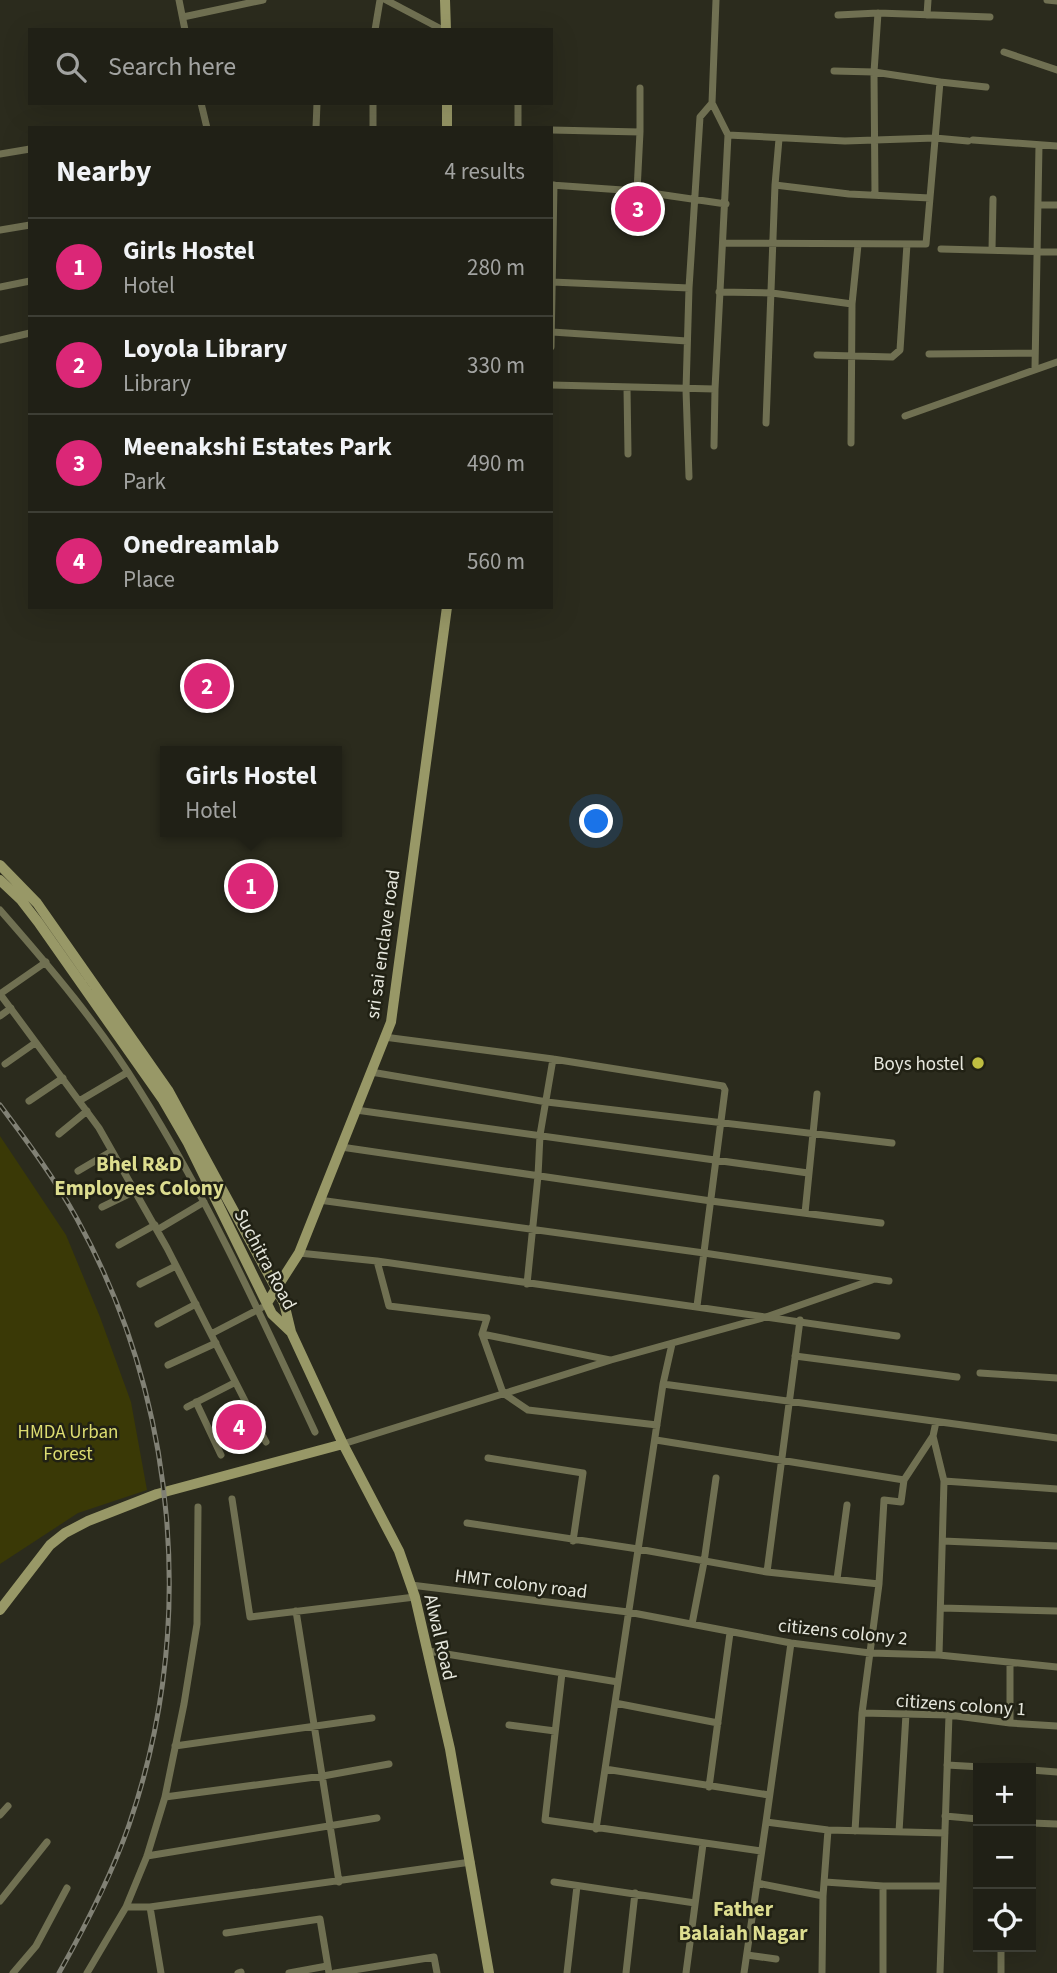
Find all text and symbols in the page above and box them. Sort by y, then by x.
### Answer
search box [28,28,553,105]
icon: search [52,48,90,86]
text: Search here [108,48,236,85]
text: Nearby [56,150,151,193]
text: 4 results [445,155,525,188]
pin: 3 [615,183,661,235]
text: Girls Hostel [123,232,254,269]
text: 1 [73,251,85,284]
text: 280 m [467,251,525,284]
text: Hotel [123,269,175,302]
text: Loyola Library [123,330,287,367]
text: 2 [73,349,85,382]
text: 330 m [467,349,525,382]
text: Library [123,367,191,400]
text: Meenakshi Estates Park [123,428,392,465]
text: 3 [73,447,85,480]
text: 490 m [467,447,525,480]
text: Park [123,465,166,498]
text: Onedreamlab [123,526,279,563]
text: 4 [73,545,85,578]
text: 560 m [467,545,525,578]
text: Place [123,563,175,596]
pin: 2 [184,660,230,712]
popup [160,746,342,837]
text: Girls Hostel [185,757,317,794]
text: Hotel [185,794,237,827]
your location [579,804,613,838]
pin: 1 [228,860,274,912]
street label: sri sai enclave road [360,868,407,1021]
place label: Boys hostel [873,1051,964,1078]
marker: Boys hostel [970,1055,986,1071]
district label: Bhel R&D Employees Colony [54,1149,224,1203]
street label: Suchitra Road [227,1204,303,1315]
pin: 4 [216,1401,262,1453]
park label: HMDA Urban Forest [18,1419,118,1468]
street label: HMT colony road [453,1563,589,1606]
street label: Alwal Road [417,1592,463,1683]
street label: citizens colony 2 [777,1612,909,1653]
street label: citizens colony 1 [895,1687,1027,1724]
map controls [973,1763,1036,1952]
button: + [973,1763,1036,1826]
button: − [973,1826,1036,1889]
button: locate [973,1889,1036,1952]
district label: Father Balaiah Nagar [678,1894,808,1948]

